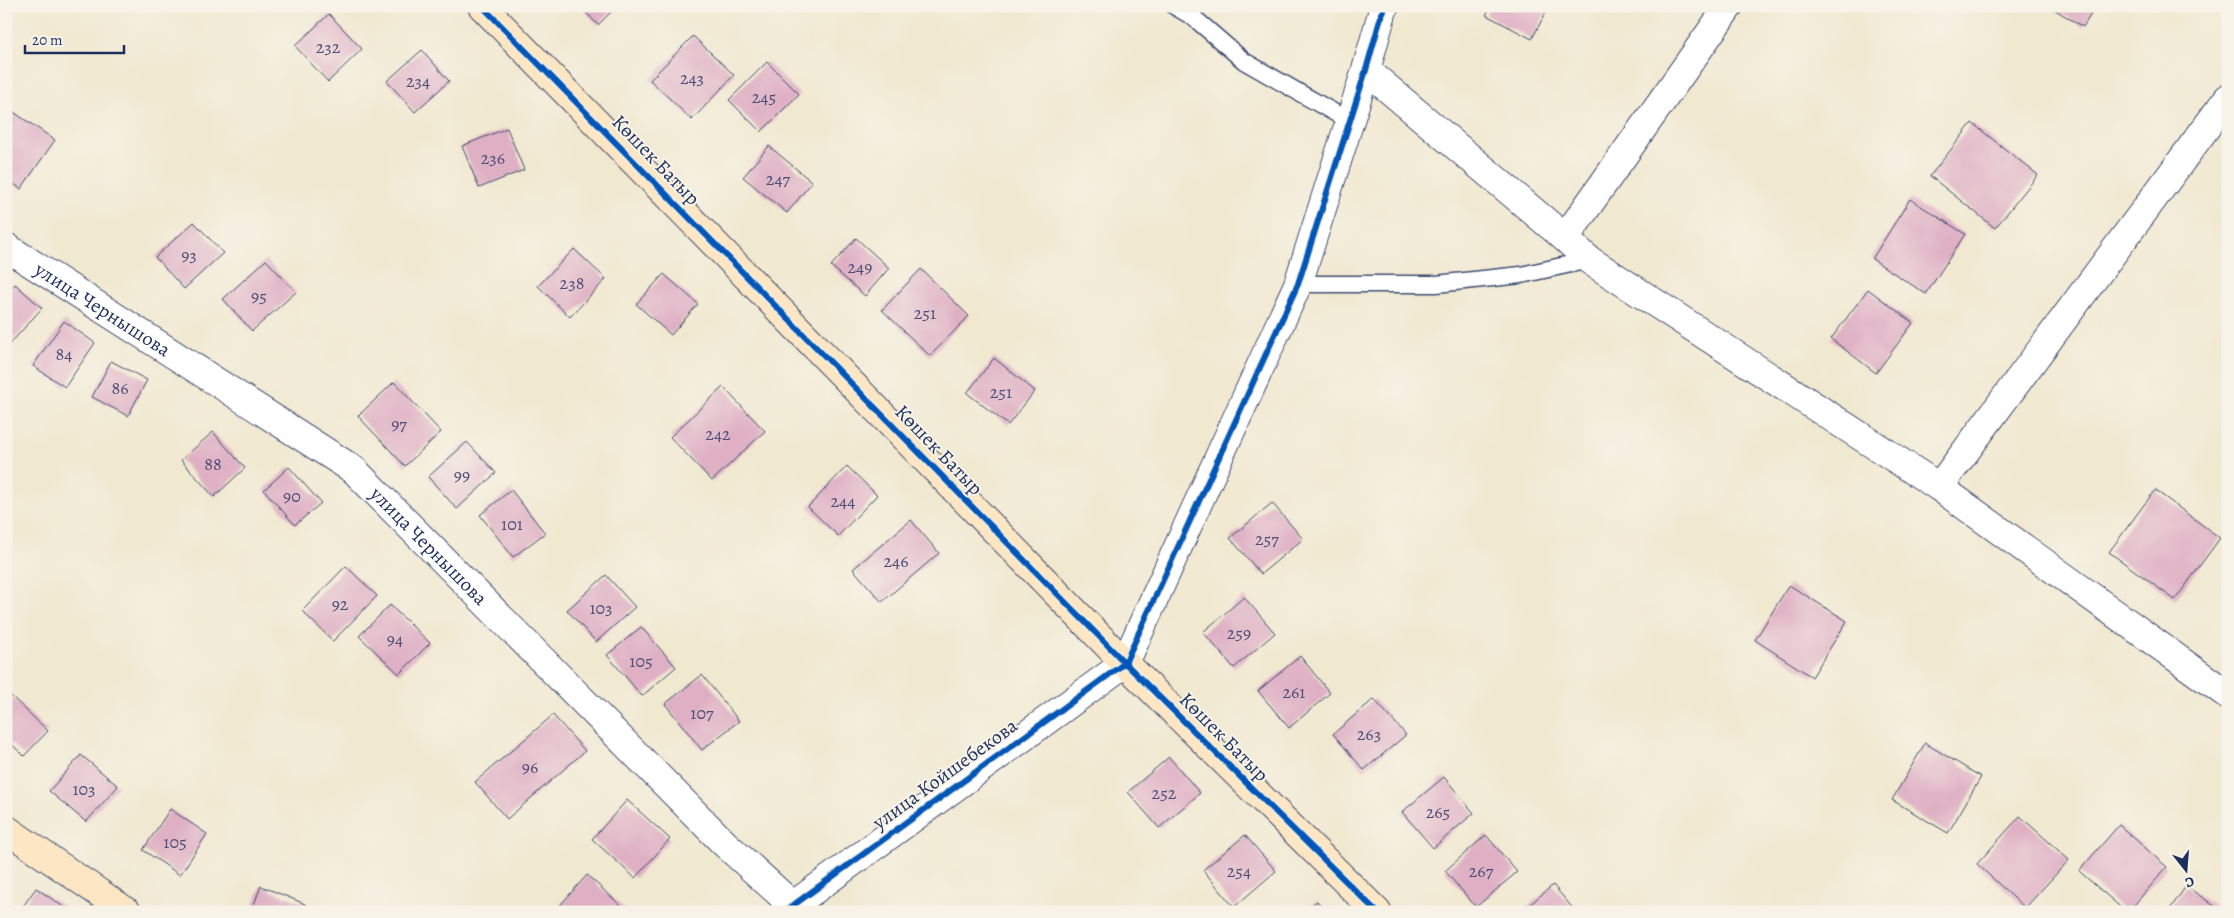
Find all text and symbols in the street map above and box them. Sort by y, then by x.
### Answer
scale bar [25,22,124,54]
text: 20 m [32,30,63,50]
house number: 232 [316,35,341,59]
house number: 243 [680,66,704,90]
house number: 234 [406,69,430,93]
house number: 245 [752,85,776,109]
street label: Көшек Батыр [606,109,706,211]
house number: 236 [481,146,505,170]
house number: 247 [766,167,791,191]
house number: 93 [181,243,197,267]
street label: улица Чернышова [29,255,177,363]
house number: 249 [848,255,872,279]
house number: 238 [560,271,584,295]
house number: 95 [251,284,267,308]
house number: 251 [914,301,936,325]
house number: 84 [56,342,72,366]
house number: 86 [111,376,129,400]
house number: 251 [990,380,1012,404]
street label: Көшек Батыр [889,399,989,501]
house number: 97 [391,412,407,436]
house number: 242 [705,422,731,446]
house number: 88 [204,452,222,476]
house number: 99 [454,463,470,487]
street label: улица Чернышова [364,480,494,611]
house number: 90 [283,484,301,508]
house number: 244 [831,489,855,513]
house number: 101 [501,512,523,536]
house number: 257 [1255,527,1279,551]
house number: 246 [883,549,909,573]
house number: 92 [332,592,349,616]
house number: 103 [589,596,613,620]
house number: 259 [1227,621,1251,645]
house number: 94 [387,627,403,651]
house number: 105 [629,649,653,673]
house number: 261 [1282,680,1306,704]
street label: Көшек Батыр [1173,686,1275,788]
house number: 107 [690,701,714,725]
street label: улица Койшебекова [866,712,1024,836]
house number: 263 [1357,722,1381,746]
house number: 96 [522,755,538,779]
house number: 103 [72,777,96,801]
house number: 252 [1152,781,1177,805]
house number: 265 [1426,800,1450,824]
house number: 105 [163,830,187,854]
north arrow [2162,846,2212,896]
house number: 254 [1227,859,1251,883]
house number: 267 [1469,859,1494,883]
text: С [2182,872,2197,892]

